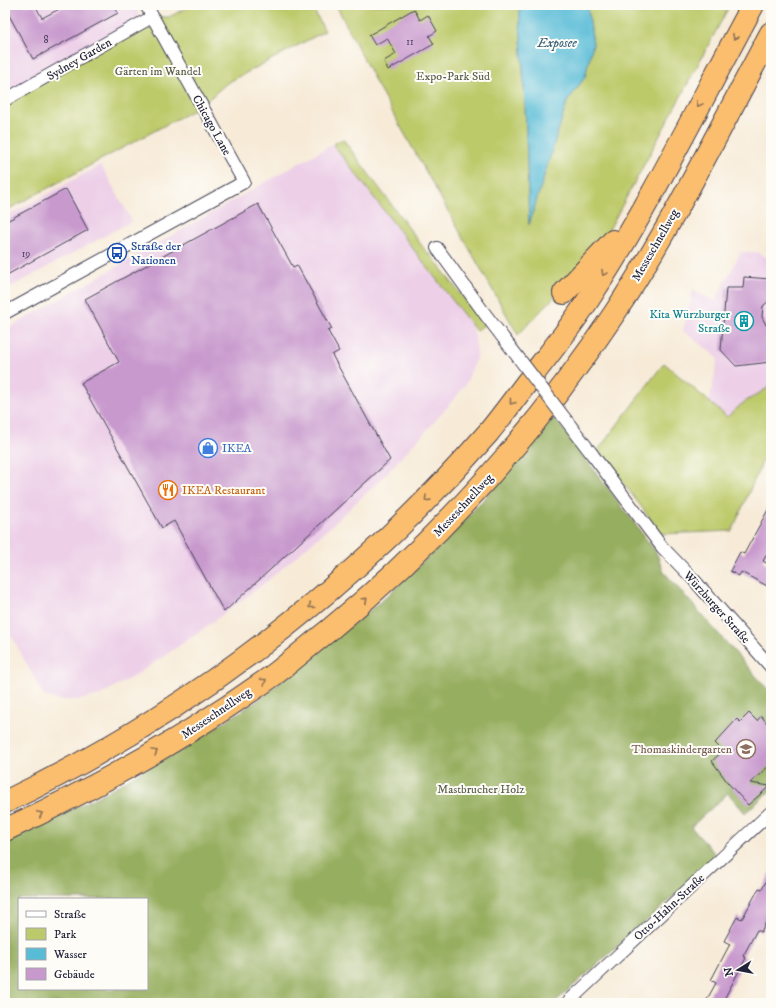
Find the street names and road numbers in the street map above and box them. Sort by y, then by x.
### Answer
street label: Sydney Garden [44,34,115,84]
street label: Chicago Lane [189,92,234,158]
street label: Messeschnellweg [629,206,682,284]
street label: Messeschnellweg [430,470,497,540]
street label: Würzburger Straße [680,567,753,647]
street label: Messeschnellweg [179,684,254,742]
street label: Otto-Hahn-Straße [631,871,708,944]

